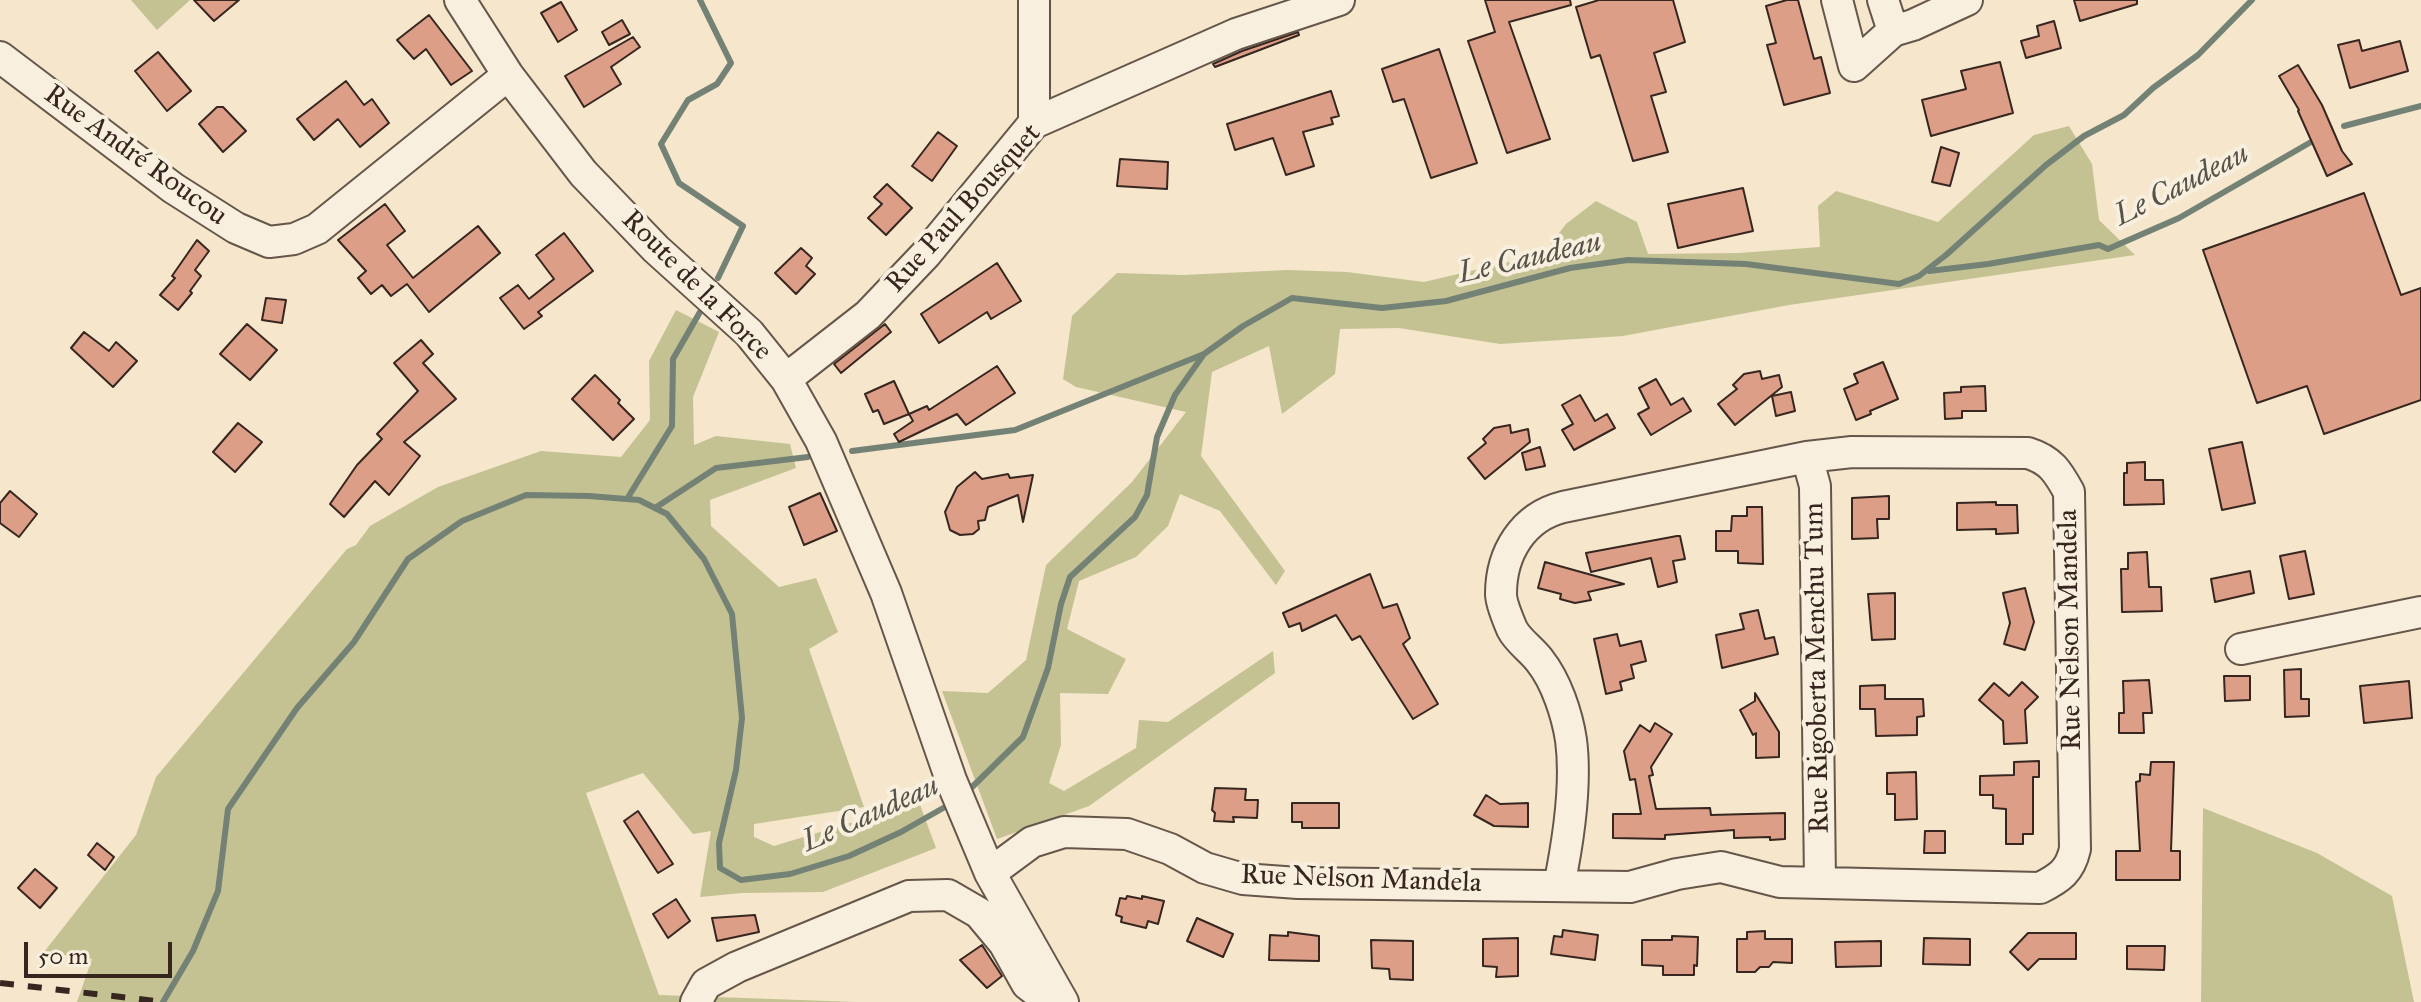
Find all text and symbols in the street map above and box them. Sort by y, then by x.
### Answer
street label: Rue André Roucou [37,78,233,234]
street label: Rue Paul Bousquet [879,118,1049,300]
water label: Le Caudeau [2109,137,2255,235]
street label: Route de la Force [614,204,778,368]
water label: Le Caudeau [1455,225,1605,293]
street label: Rue Rigoberta Menchu Tum [1798,502,1838,834]
street label: Rue Nelson Mandela [2052,509,2090,751]
water label: Le Caudeau [797,769,945,861]
street label: Rue Nelson Mandela [1240,859,1482,901]
scale bar [28,926,176,976]
text: 50 m [38,941,88,971]

